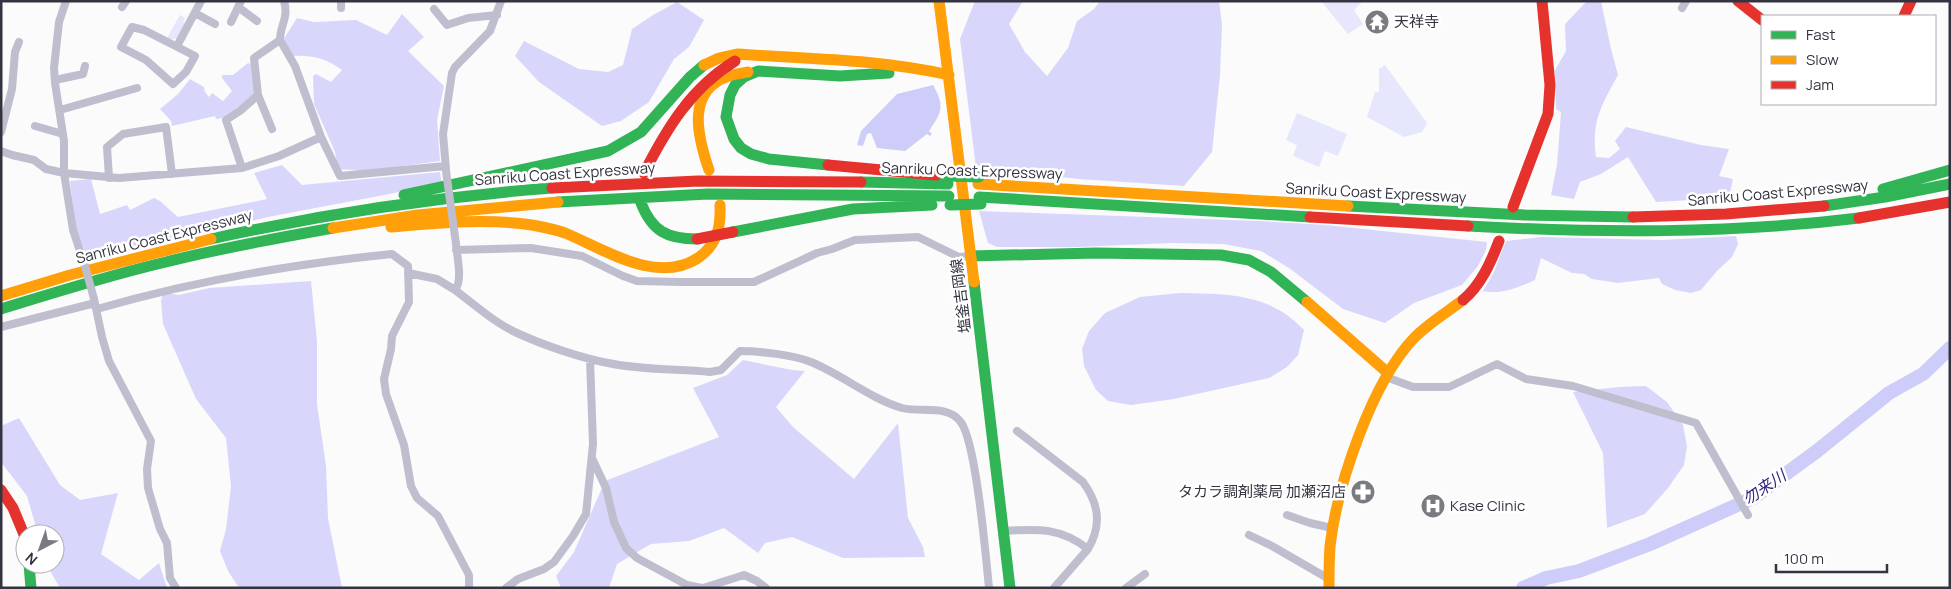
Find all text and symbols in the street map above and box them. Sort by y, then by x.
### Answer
temple icon: 天祥寺 [1364,9,1390,35]
place label: 天祥寺 [1394,11,1439,32]
legend [1761,15,1936,105]
text: Fast [1806,24,1835,45]
text: Slow [1806,49,1839,70]
text: Jam [1806,74,1834,95]
street label: Sanriku Coast Expressway [474,157,656,190]
street label: Sanriku Coast Expressway [881,157,1063,184]
street label: Sanriku Coast Expressway [1687,174,1869,211]
street label: Sanriku Coast Expressway [1285,177,1467,208]
street label: Sanriku Coast Expressway [73,204,254,269]
street label: 塩釜吉岡線 [946,258,975,335]
water label: 勿来川 [1738,463,1792,510]
pharmacy icon: タカラ調剤薬局 加瀬沼店 [1350,479,1376,505]
place label: タカラ調剤薬局 加瀬沼店 [1178,481,1346,502]
hospital icon: Kase Clinic [1420,493,1446,519]
place label: Kase Clinic [1450,495,1525,516]
north arrow [15,524,65,574]
scale bar [1776,542,1887,574]
text: 100 m [1784,548,1824,569]
text: N [21,549,41,570]

